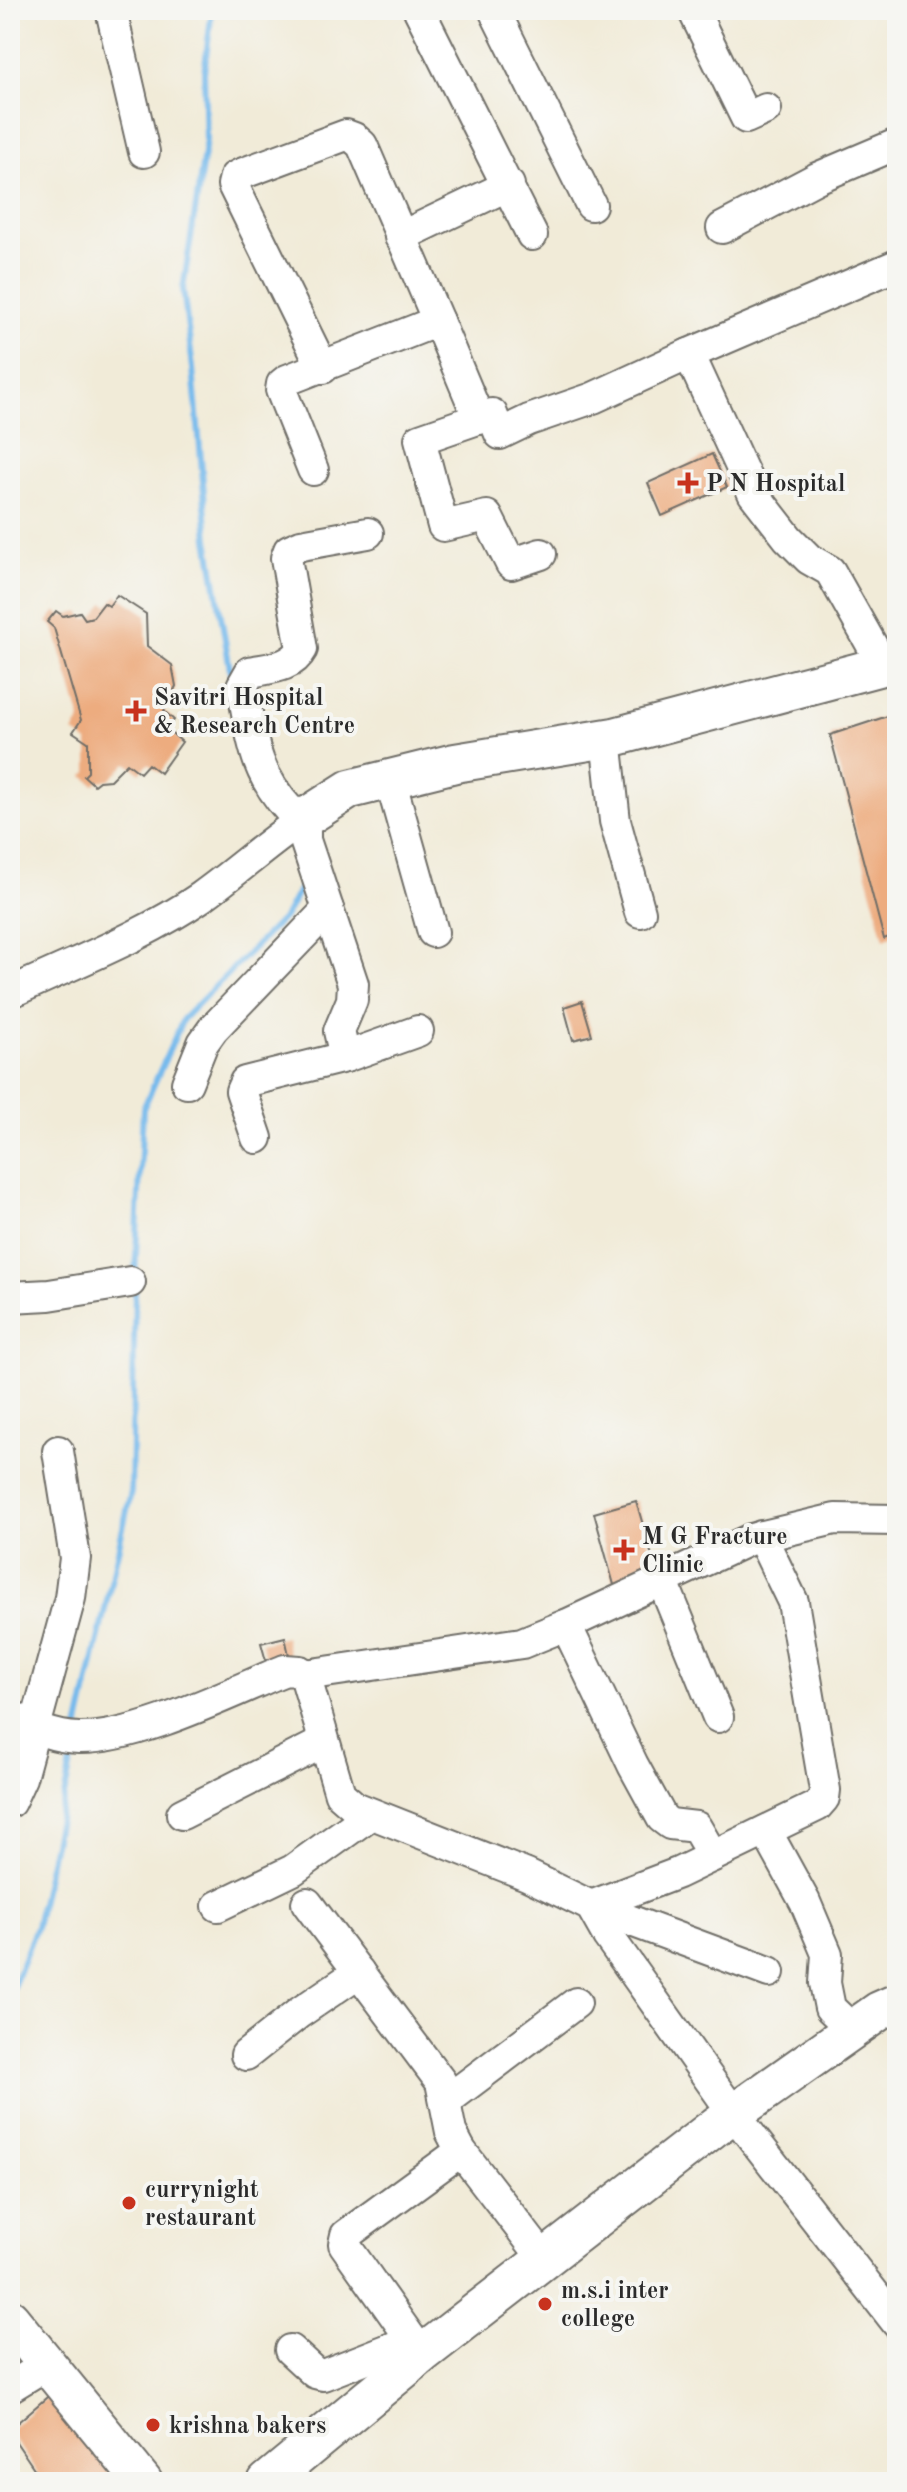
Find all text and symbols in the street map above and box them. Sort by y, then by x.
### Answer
marker: P N Hospital [677,472,699,494]
place label: P N Hospital [706,473,845,497]
place label: Savitri Hospital & Research Centre [154,687,355,739]
marker: Savitri Hospital & Research Centre [125,700,147,722]
place label: M G Fracture Clinic [642,1526,788,1578]
marker: M G Fracture Clinic [613,1539,635,1561]
place label: currynight restaurant [145,2179,259,2231]
marker: currynight restaurant [120,2194,138,2212]
place label: m.s.i inter college [561,2280,669,2332]
marker: m.s.i inter college [536,2295,554,2313]
place label: krishna bakers [169,2415,326,2439]
marker: krishna bakers [144,2416,162,2434]

